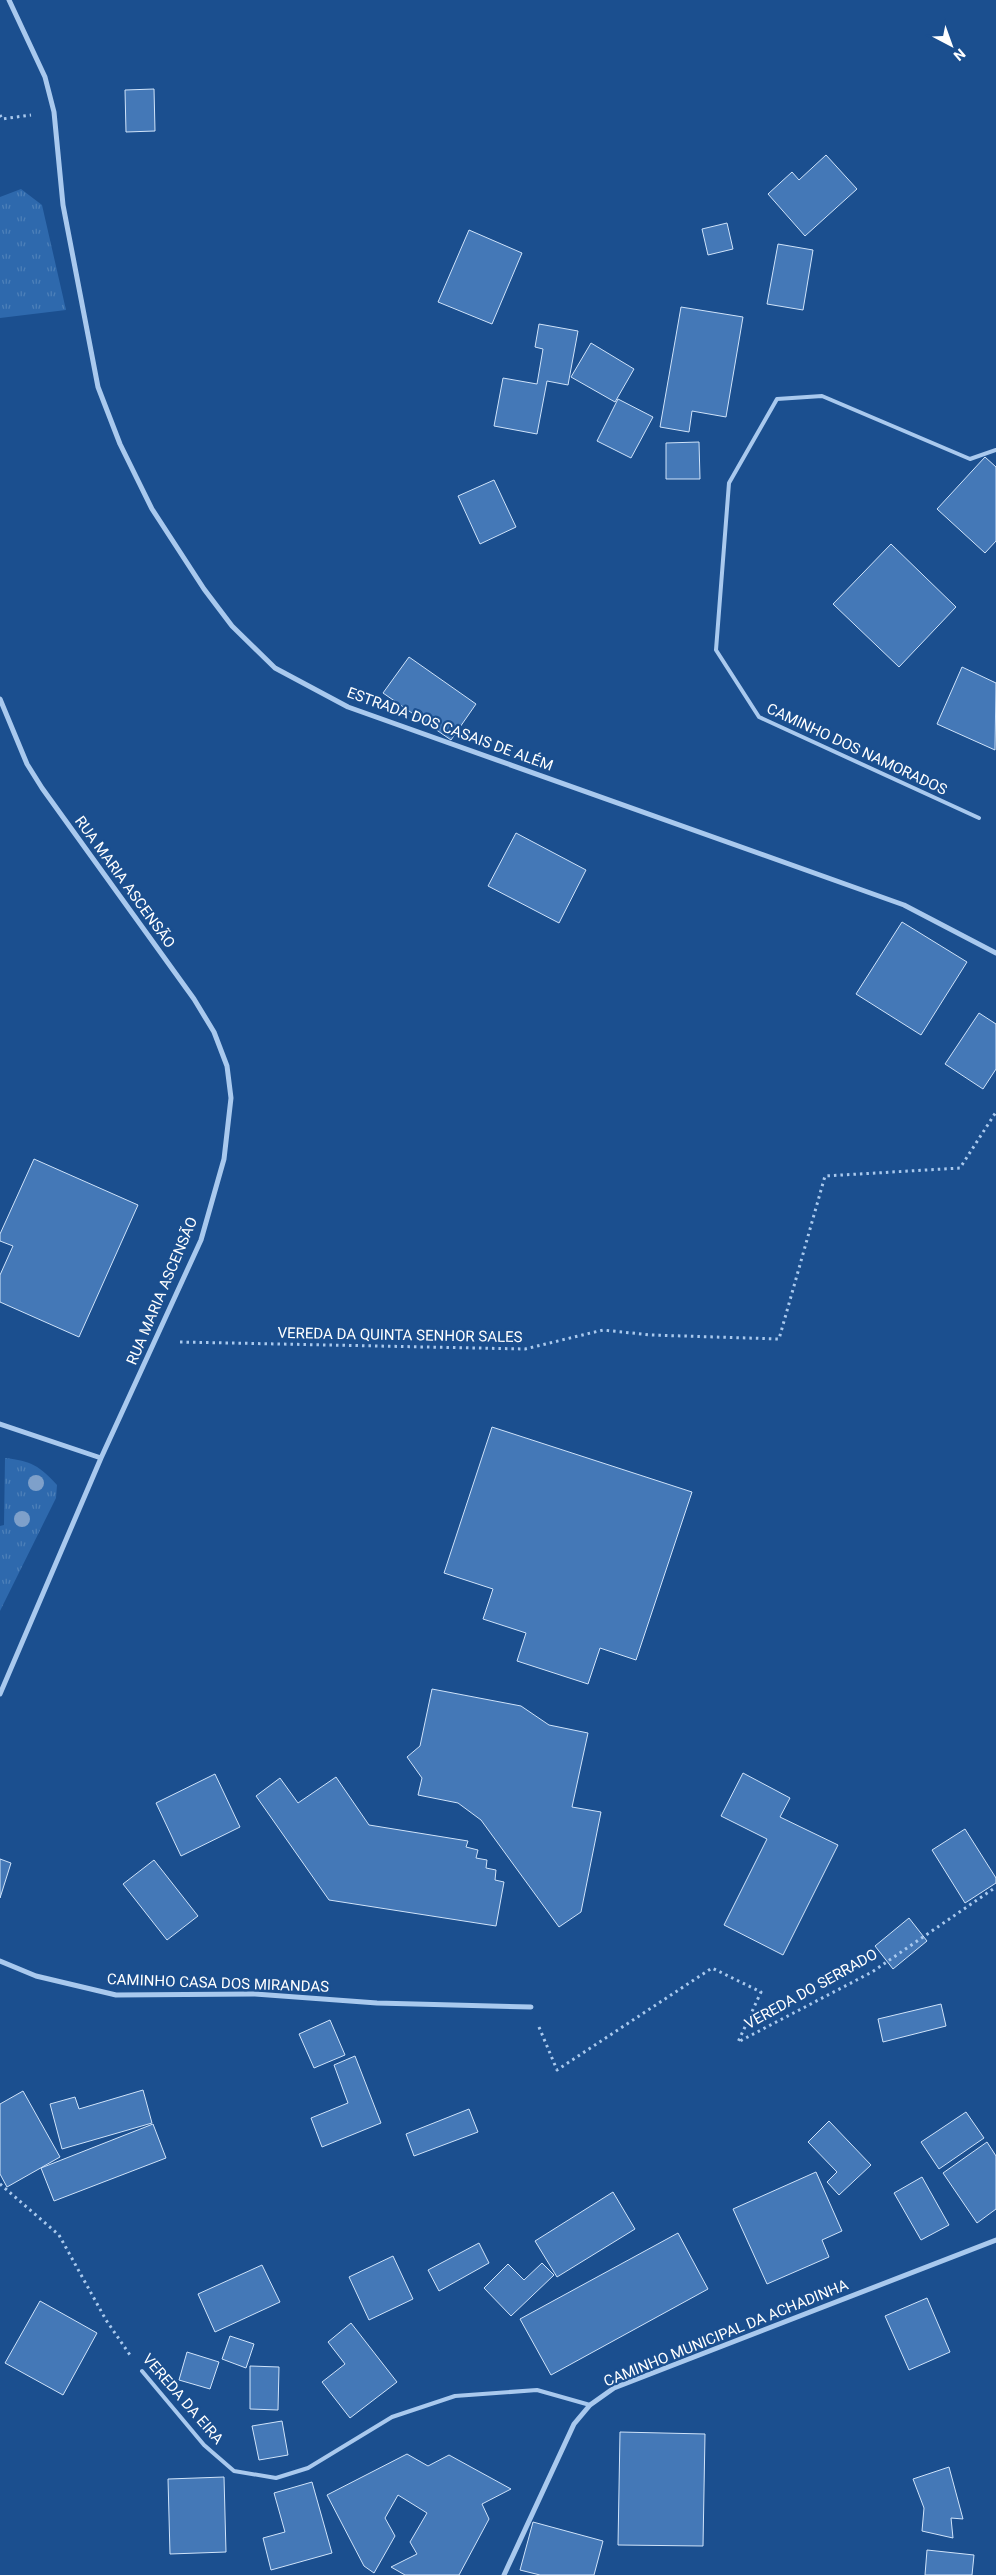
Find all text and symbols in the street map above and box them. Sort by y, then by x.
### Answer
north arrow [926,20,976,70]
text: N [951,46,969,64]
street label: ESTRADA DOS CASAIS DE ALÉM [345,683,555,775]
street label: CAMINHO DOS NAMORADOS [764,699,950,799]
street label: RUA MARIA ASCENSÃO [71,812,179,952]
street label: RUA MARIA ASCENSÃO [123,1214,201,1368]
street label: VEREDA DA QUINTA SENHOR SALES [277,1324,523,1346]
street label: VEREDA DO SERRADO [742,1945,880,2033]
street label: CAMINHO CASA DOS MIRANDAS [107,1970,329,1996]
street label: CAMINHO MUNICIPAL DA ACHADINHA [601,2275,851,2390]
street label: VEREDA DA EIRA [139,2350,227,2448]

